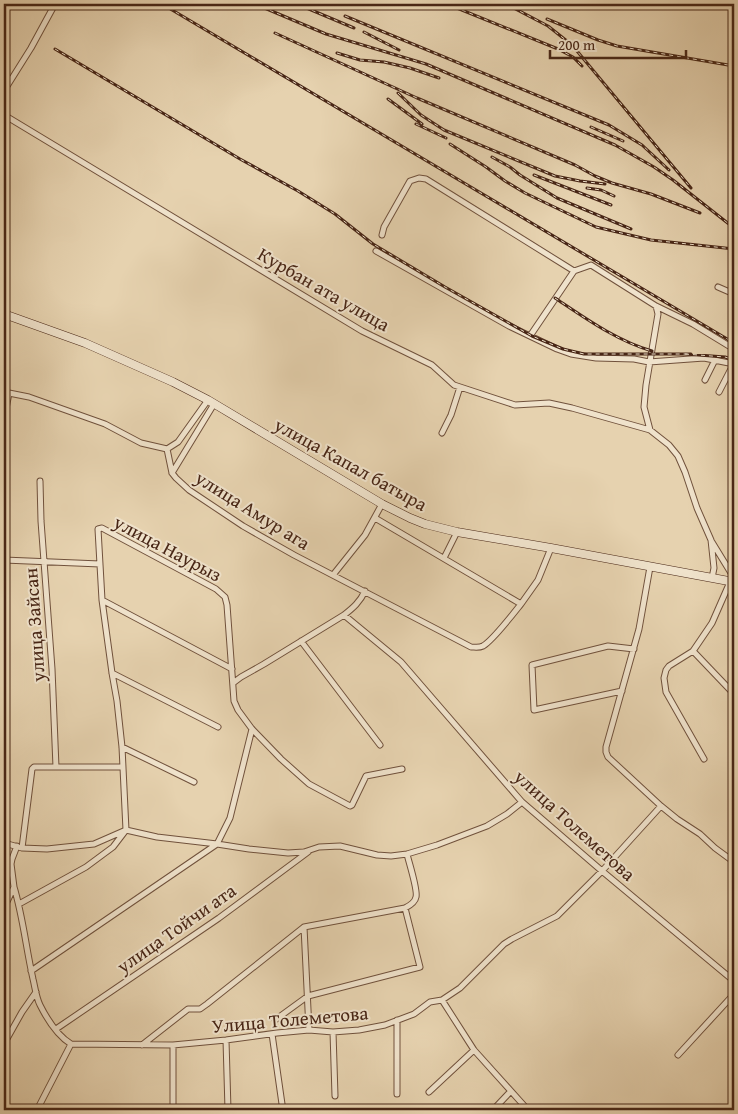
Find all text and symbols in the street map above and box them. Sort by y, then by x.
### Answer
scale bar [550,28,687,60]
text: 200 m [558,34,596,55]
street label: Курбан ата улица [253,240,395,338]
street label: улица Капал батыра [268,410,433,518]
street label: улица Амур ага [189,463,316,557]
street label: улица Наурыз [108,507,227,588]
street label: улица Зайсан [16,567,52,684]
street label: улица Толеметова [507,762,642,887]
street label: улица Тойчи ата [110,876,241,980]
street label: Улица Толеметова [211,998,369,1040]

